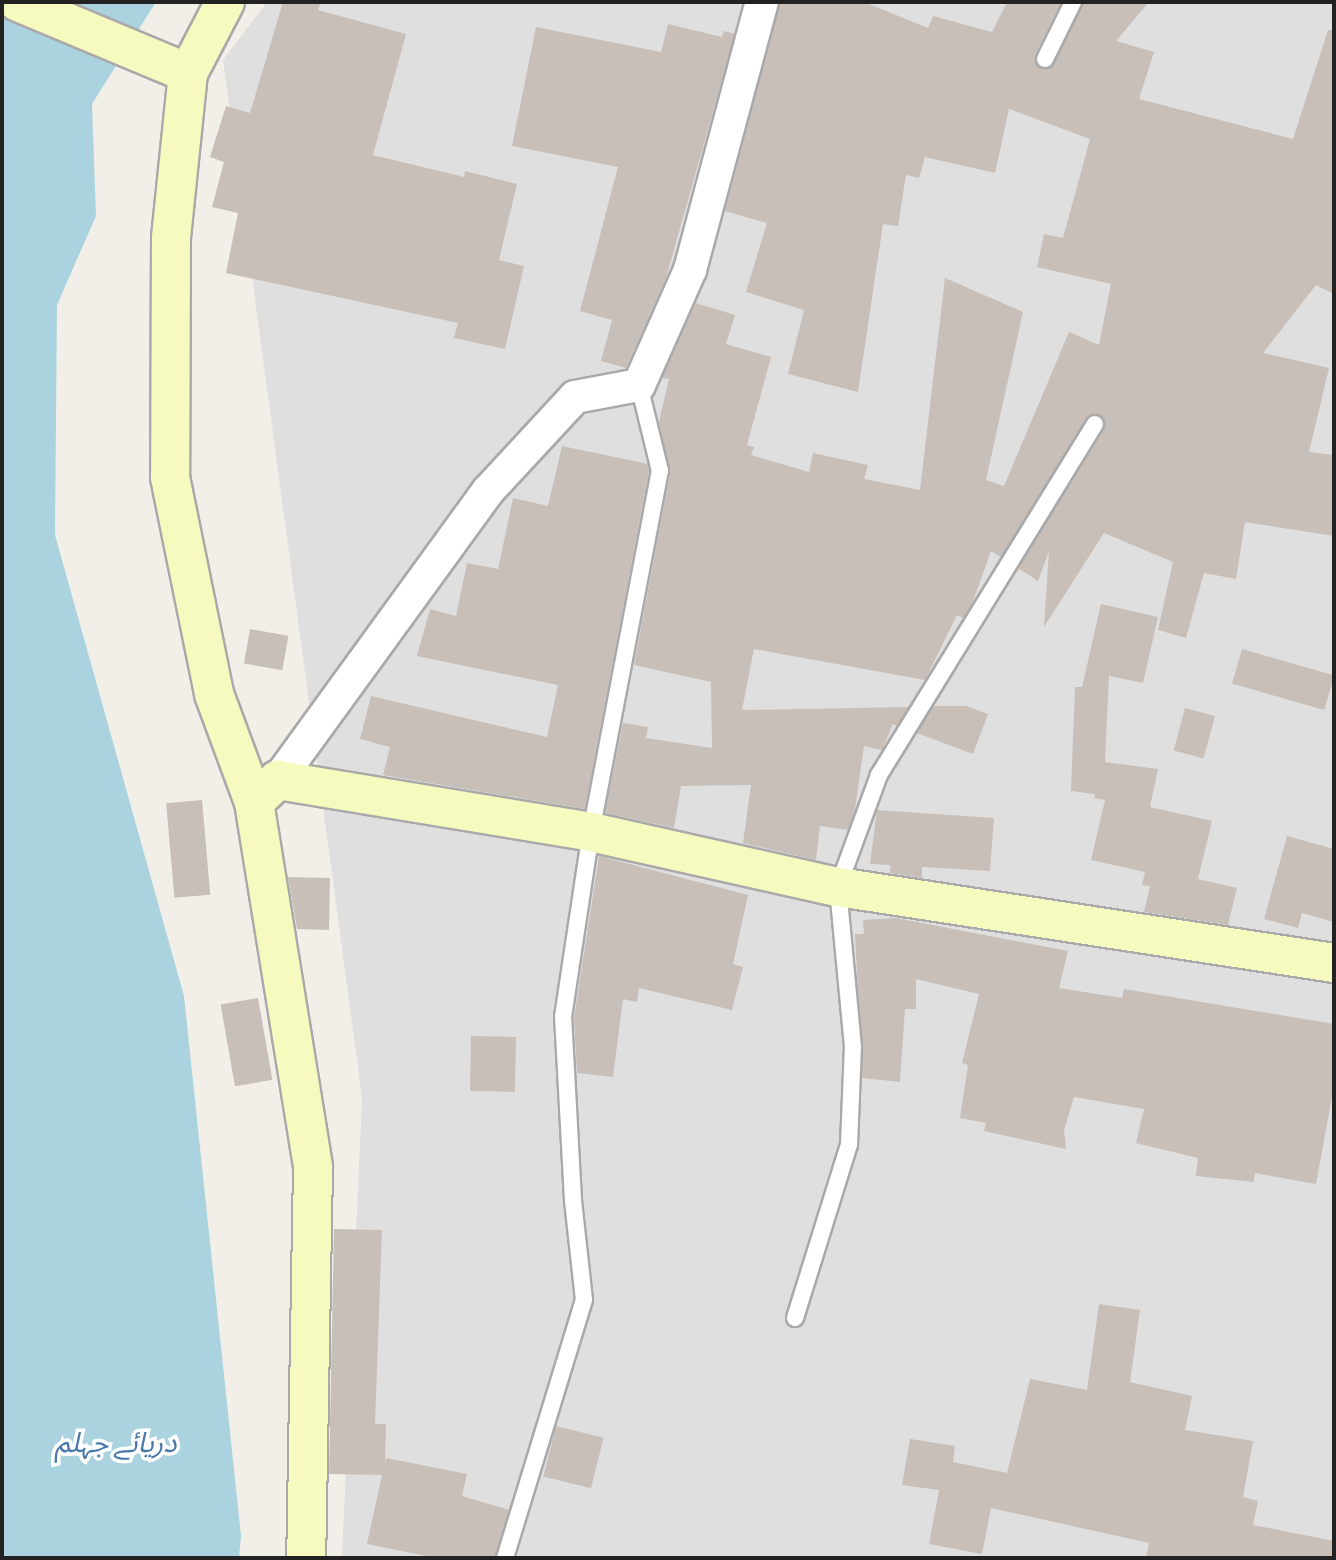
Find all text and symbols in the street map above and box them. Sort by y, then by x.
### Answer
water label: دریائے جہلم [55,1426,177,1460]

